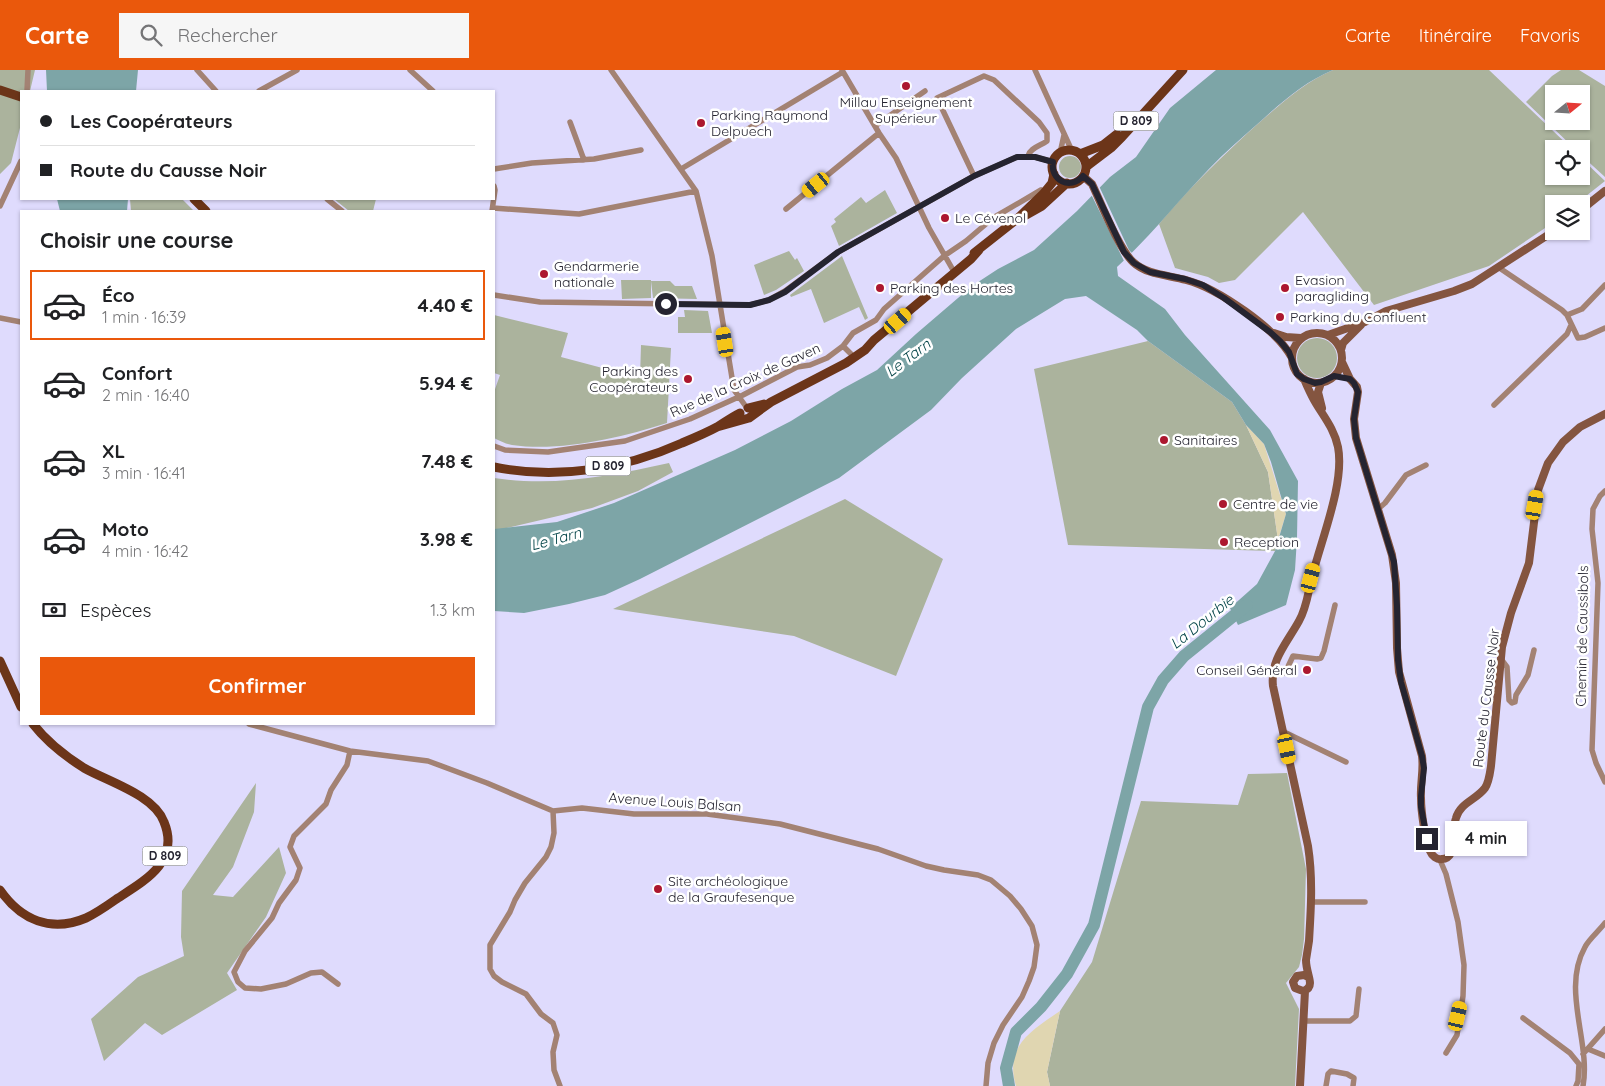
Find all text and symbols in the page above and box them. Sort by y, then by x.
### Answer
search box [119,13,469,58]
text: Carte [25,20,89,50]
icon: search [137,21,165,49]
text: Rechercher [177,23,278,47]
text: Carte [1345,24,1391,47]
text: Itinéraire [1419,24,1492,47]
text: Favoris [1520,24,1580,47]
marker: Millau Enseignement Supérieur [900,80,912,92]
north arrow [1545,85,1590,130]
map controls [1545,85,1590,240]
place label: Millau Enseignement Supérieur [840,93,973,127]
place label: Parking Raymond Delpuech [711,106,828,140]
text: Les Coopérateurs [70,109,233,133]
road number: D 809 [1114,111,1158,130]
marker: Parking Raymond Delpuech [695,117,707,129]
button: locate [1545,140,1590,185]
text: Route du Causse Noir [70,158,267,182]
car [799,170,832,200]
button: layers [1545,195,1590,240]
place label: Le Cévenol [955,209,1026,227]
marker: Le Cévenol [939,212,951,224]
text: Choisir une course [40,226,234,254]
place label: Gendarmerie nationale [554,257,639,291]
marker: Gendarmerie nationale [538,268,550,280]
place label: Evasion paragliding [1295,271,1369,305]
place label: Parking des Hortes [890,279,1013,297]
marker: Parking des Hortes [874,282,886,294]
marker: Evasion paragliding [1279,282,1291,294]
icon: car [42,283,87,328]
text: Éco [102,283,135,307]
text: 4.40 € [418,293,473,317]
route start [655,293,677,315]
car [881,305,914,337]
text: 1 min · 16:39 [102,307,186,327]
place label: Parking du Confluent [1290,308,1427,326]
marker: Parking du Confluent [1274,311,1286,323]
car [715,326,734,358]
water label: Le Tarn [881,334,934,381]
street label: Rue de la Croix de Gaven [667,339,823,421]
icon: car [42,361,87,406]
text: Confort [102,361,173,385]
place label: Parking des Coopérateurs [589,362,678,396]
text: 5.94 € [419,371,473,395]
marker: Parking des Coopérateurs [682,373,694,385]
text: 2 min · 16:40 [102,385,190,405]
place label: Sanitaires [1174,431,1237,449]
marker: Sanitaires [1158,434,1170,446]
icon: car [42,439,87,484]
text: XL [102,439,125,463]
text: 7.48 € [421,449,473,473]
road number: D 809 [586,456,630,476]
text: 3 min · 16:41 [102,463,186,483]
car [1525,489,1544,521]
place label: Centre de vie [1233,495,1318,513]
marker: Centre de vie [1217,498,1229,510]
icon: car [42,517,87,562]
text: Moto [102,517,149,541]
water label: Le Tarn [528,523,584,554]
text: 3.98 € [420,527,473,551]
place label: Reception [1234,533,1299,551]
marker: Reception [1218,536,1230,548]
text: 4 min · 16:42 [102,541,189,561]
car [1299,562,1322,594]
street label: Chemin de Caussibols [1572,565,1592,707]
water label: La Dourbie [1166,590,1238,653]
icon: cash [40,596,68,624]
text: Espèces [80,598,151,622]
text: 1.3 km [430,600,475,620]
street label: Route du Causse Noir [1469,627,1504,769]
button: Confirmer [40,657,475,715]
place label: Conseil Général [1196,661,1297,679]
marker: Conseil Général [1301,664,1313,676]
car [1276,733,1297,765]
street label: Avenue Louis Balsan [608,788,742,816]
callout: 4 min [1444,822,1527,856]
route end [1416,828,1438,850]
text: 4 min [1465,828,1507,848]
road number: D 809 [142,846,188,866]
place label: Site archéologique de la Graufesenque [668,872,794,906]
marker: Site archéologique de la Graufesenque [652,883,664,895]
car [1447,1000,1468,1032]

